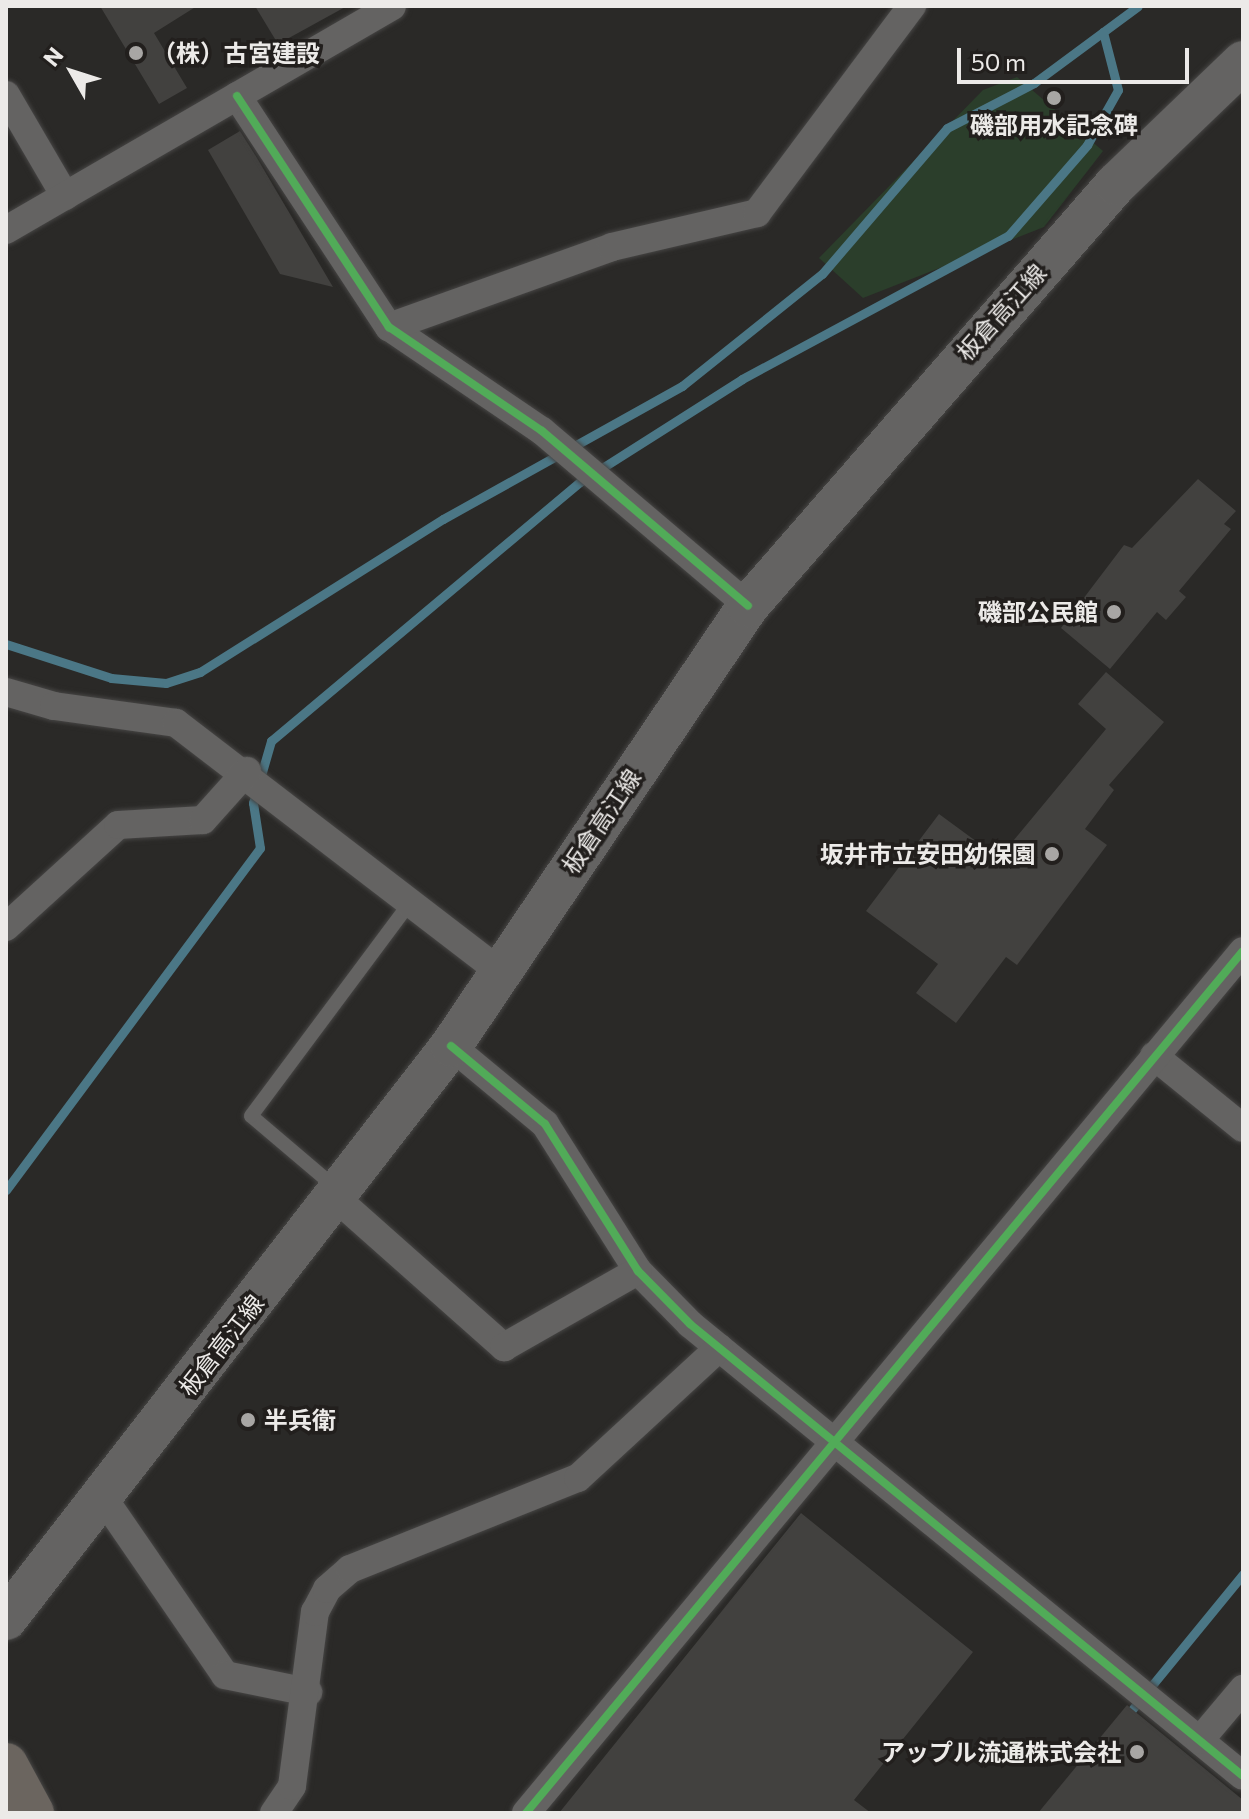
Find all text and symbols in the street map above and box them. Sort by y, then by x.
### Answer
north arrow [32,32,112,112]
scale bar [961,32,1193,82]
place label: （株）古宮建設 [152,39,320,67]
text: N [37,42,69,71]
marker: （株）古宮建設 [127,44,145,62]
text: 50 m [971,47,1026,76]
marker: 磯部用水記念碑 [1045,89,1063,107]
place label: 磯部用水記念碑 [970,111,1138,139]
street label: 板倉高江線 [950,258,1052,366]
place label: 磯部公民館 [978,598,1098,626]
marker: 磯部公民館 [1105,603,1123,621]
street label: 板倉高江線 [556,763,646,879]
place label: 坂井市立安田幼保園 [820,840,1036,868]
marker: 坂井市立安田幼保園 [1043,845,1061,863]
street label: 板倉高江線 [173,1289,269,1401]
place label: 半兵衛 [264,1406,336,1434]
marker: 半兵衛 [239,1411,257,1429]
place label: アップル流通株式会社 [881,1738,1121,1766]
marker: アップル流通株式会社 [1128,1743,1146,1761]

